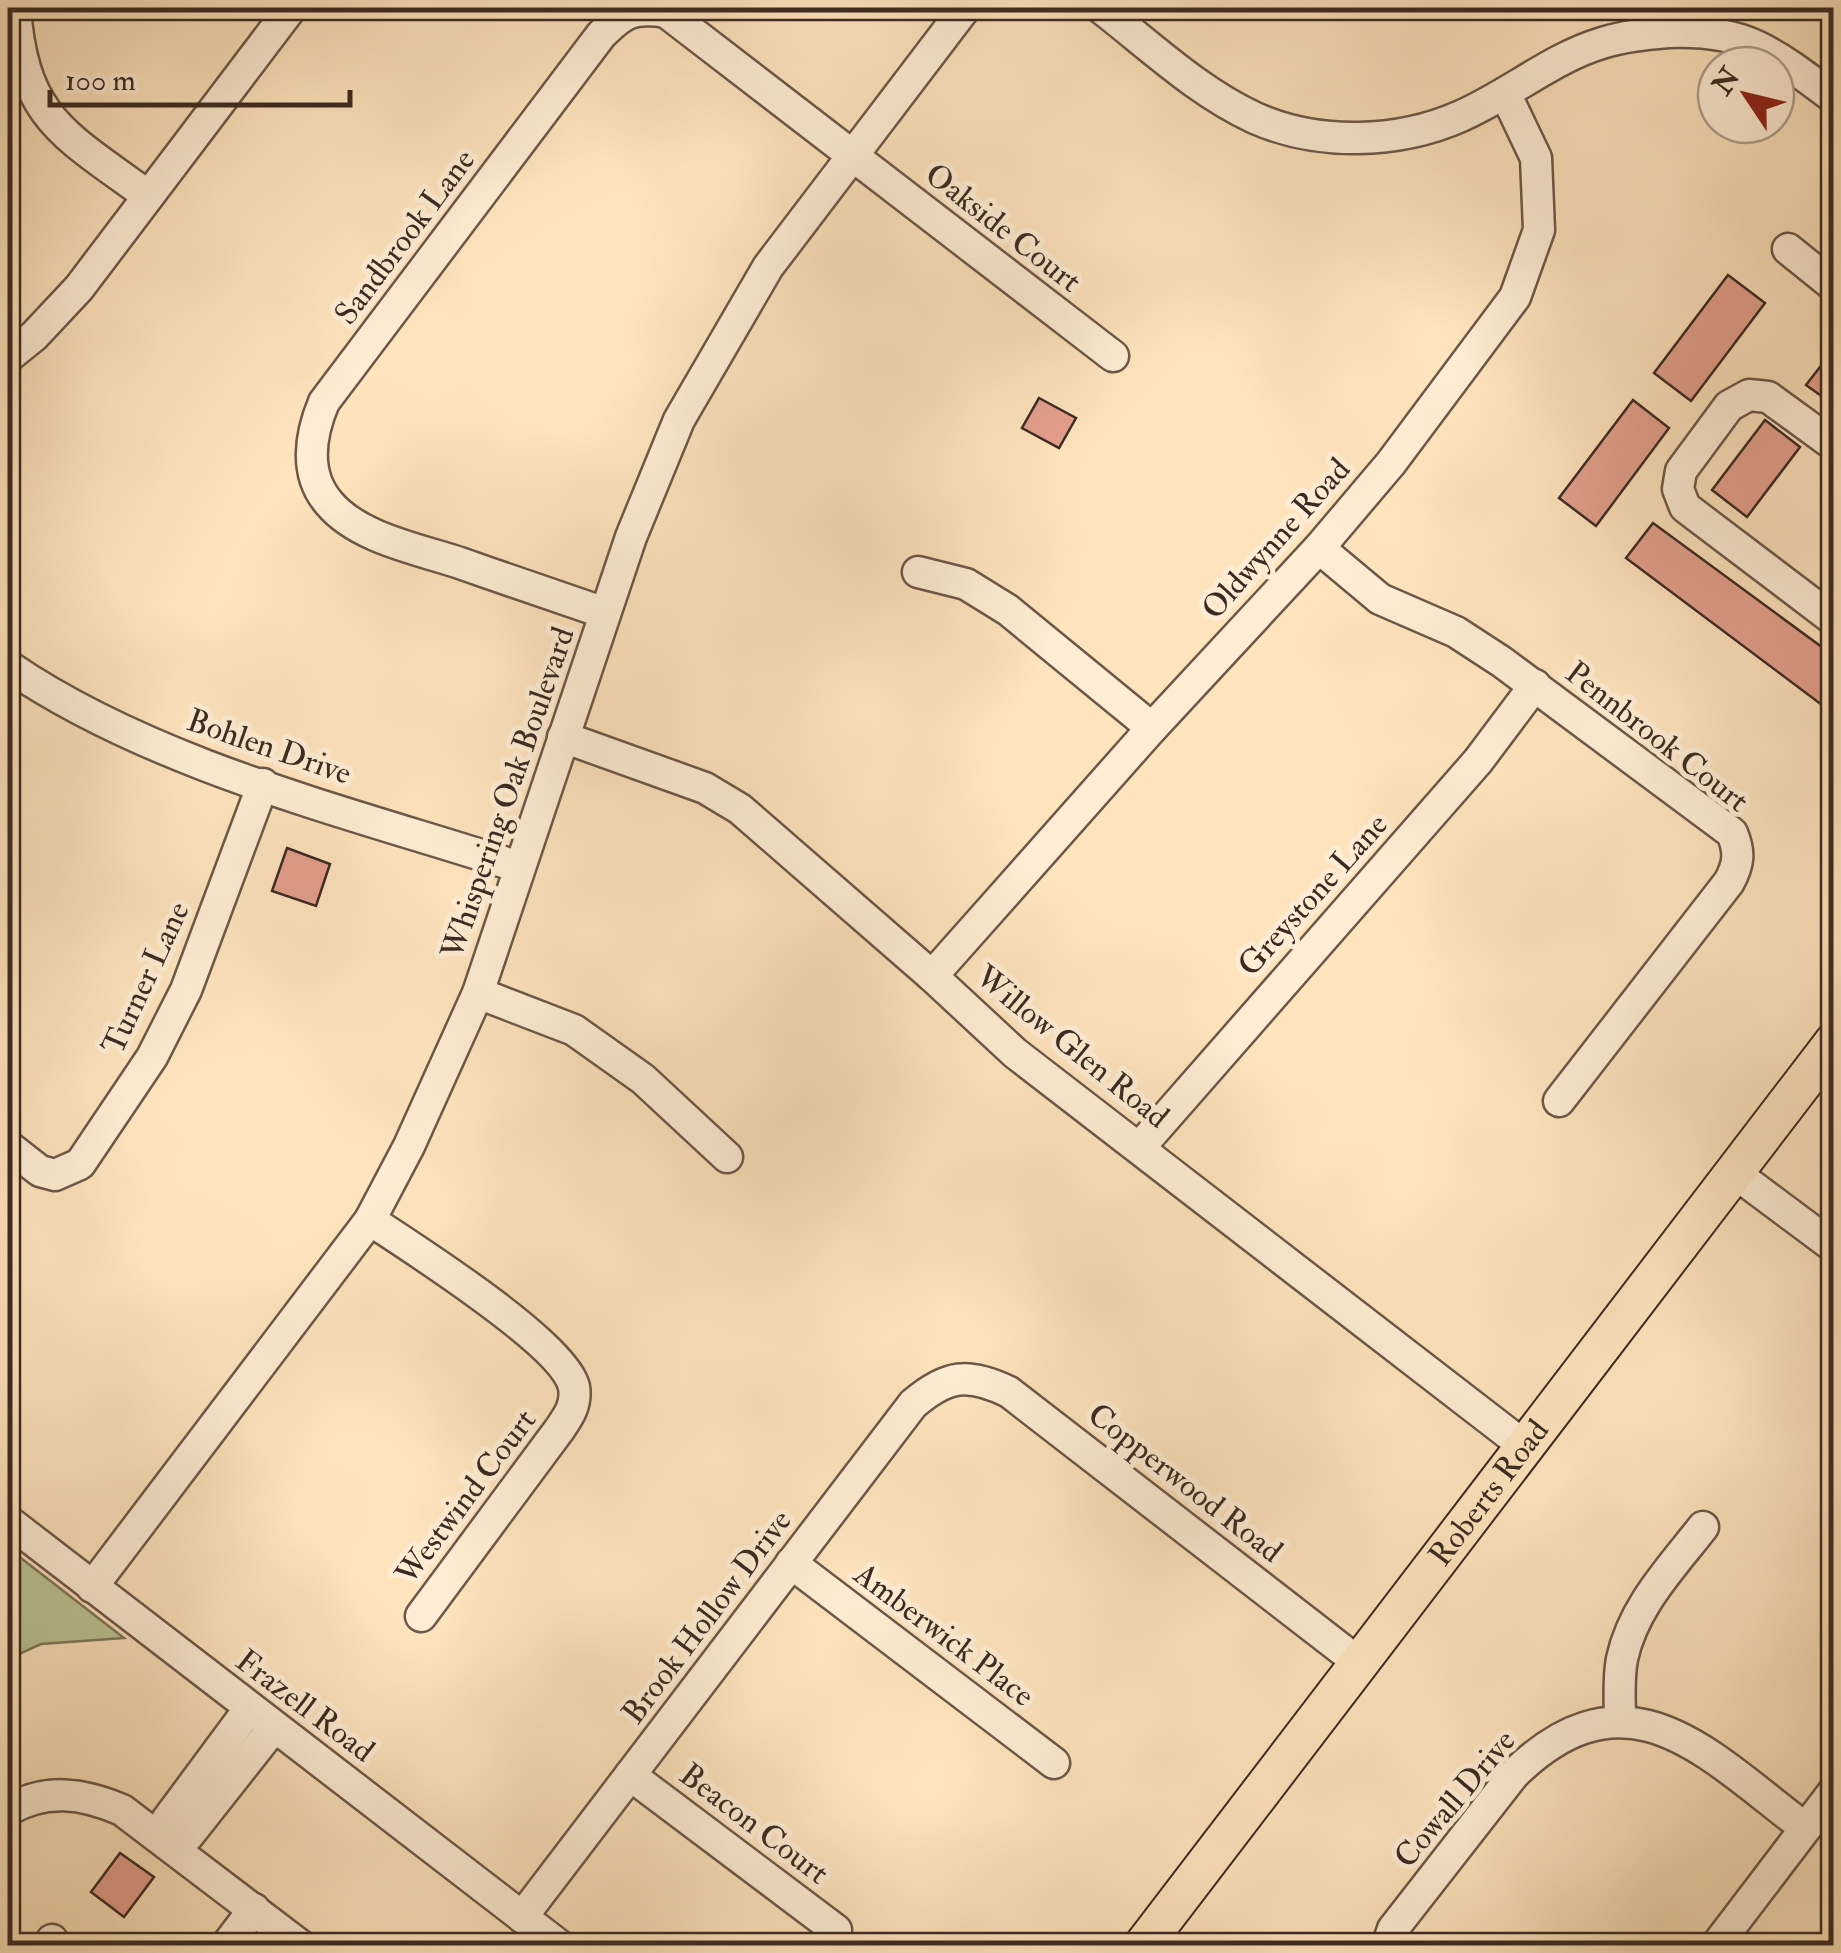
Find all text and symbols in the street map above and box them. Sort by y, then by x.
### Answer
scale bar [50,45,350,107]
north arrow [1696,45,1796,145]
text: N [1705,60,1749,103]
text: 100 m [65,62,136,99]
street label: Sandbrook Lane [326,141,484,333]
street label: Oakside Court [917,155,1089,301]
street label: Oldwynne Road [1193,450,1359,628]
street label: Whispering Oak Boulevard [432,622,584,965]
street label: Pennbrook Court [1557,653,1757,821]
street label: Bohlen Drive [182,700,356,794]
street label: Greystone Lane [1229,805,1397,985]
street label: Turner Lane [93,895,199,1061]
street label: Willow Glen Road [966,956,1177,1137]
street label: Copperwood Road [1080,1395,1291,1572]
street label: Westwind Court [386,1401,545,1593]
street label: Roberts Road [1420,1412,1558,1574]
street label: Brook Hollow Drive [614,1502,800,1732]
street label: Amberwick Place [845,1554,1042,1716]
street label: Frazell Road [228,1641,382,1771]
street label: Cowall Drive [1386,1722,1524,1876]
street label: Beacon Court [671,1755,837,1893]

